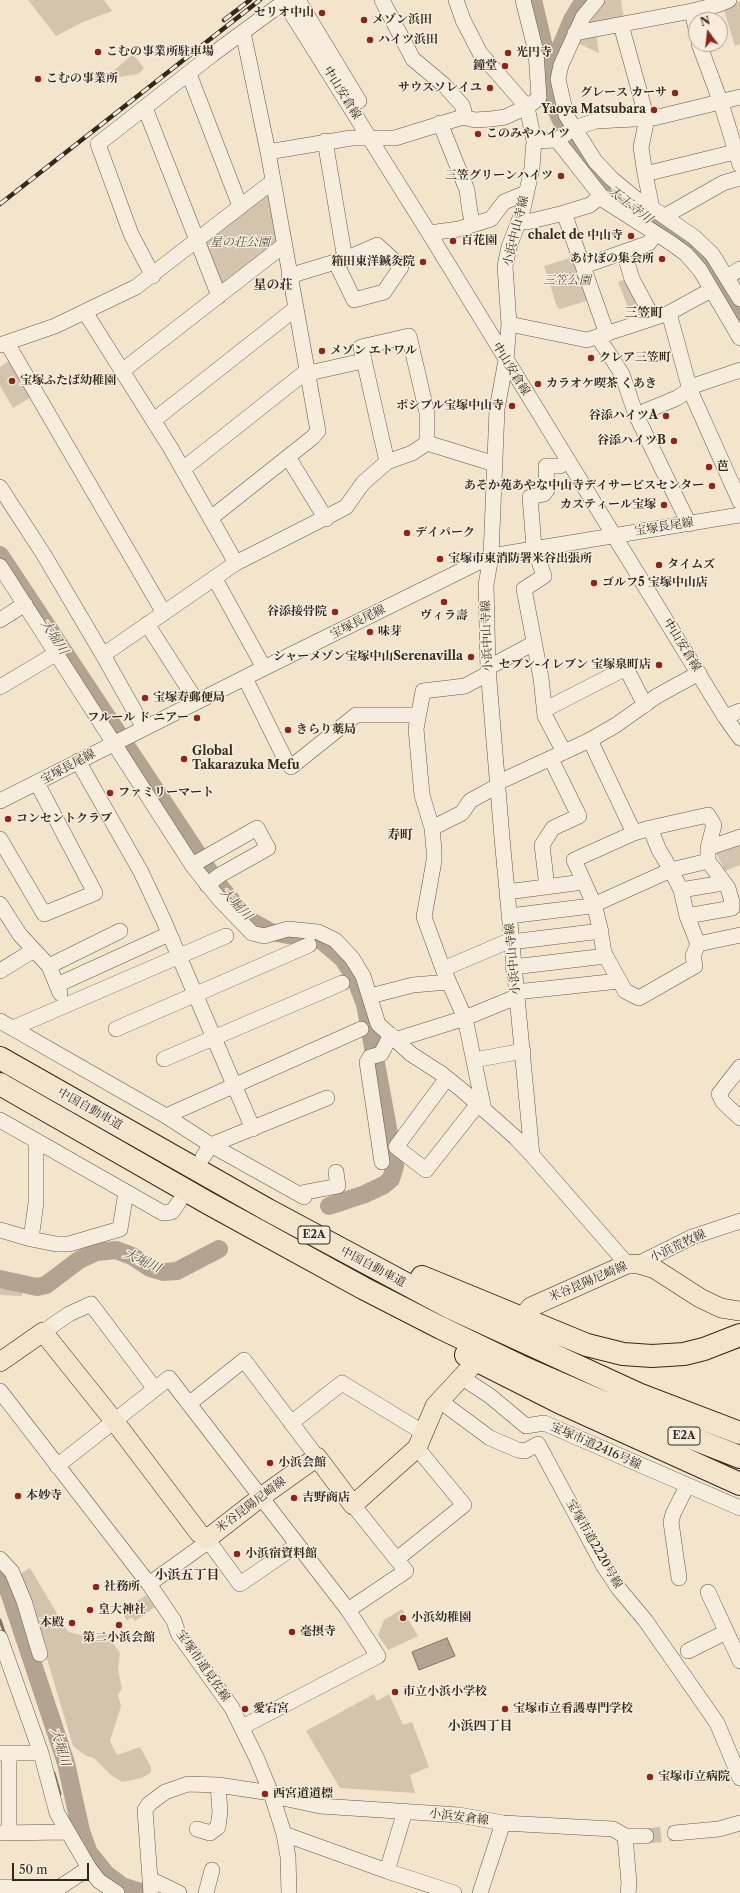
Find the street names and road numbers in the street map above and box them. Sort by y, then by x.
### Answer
street label: 中山安倉線 [320,64,364,122]
street label: 小浜中山寺線 [500,194,532,268]
street label: 中山安倉線 [489,340,533,398]
street label: 宝塚長尾線 [633,515,695,539]
street label: 小浜中山寺線 [479,600,495,672]
street label: 宝塚長尾線 [328,602,388,642]
street label: 中山安倉線 [660,616,704,674]
street label: 宝塚長尾線 [38,747,98,787]
street label: 小浜中山寺線 [503,923,523,995]
street label: 中国自動車道 [55,1085,125,1133]
road number: E2A [298,1226,330,1244]
street label: 小浜荒牧線 [648,1227,708,1265]
street label: 中国自動車道 [338,1244,408,1290]
street label: 米谷昆陽尼崎線 [547,1259,629,1305]
street label: 宝塚市道2416号線 [548,1420,644,1472]
road number: E2A [668,1427,700,1445]
street label: 米谷昆陽尼崎線 [213,1474,289,1536]
street label: 宝塚市道2220号線 [563,1497,625,1591]
street label: 宝塚市道見佐線 [173,1627,233,1705]
street label: 小浜安倉線 [428,1806,490,1828]

